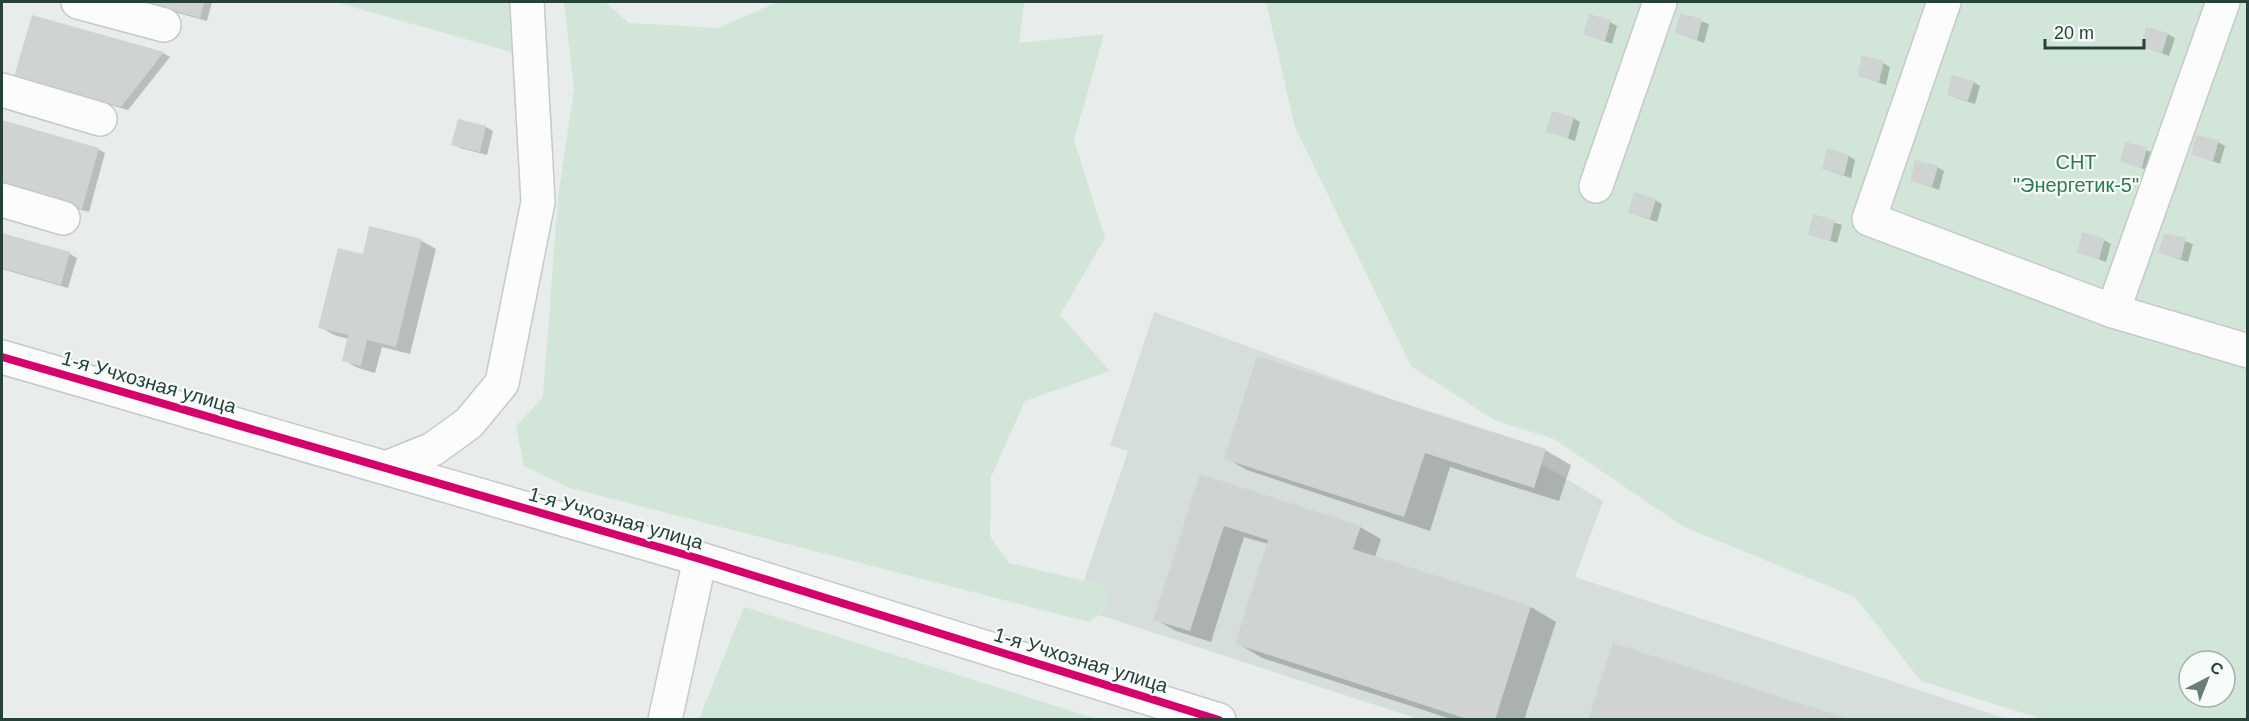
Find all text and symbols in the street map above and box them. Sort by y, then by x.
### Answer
scale bar [2045,12,2144,50]
text: 20 m [2054,23,2094,43]
park label: СНТ "Энергетик-5" [2013,151,2139,196]
street label: 1-я Учхозная улица [59,347,240,418]
street label: 1-я Учхозная улица [526,483,707,554]
street label: 1-я Учхозная улица [991,623,1171,697]
north arrow [2177,649,2237,709]
text: С [2207,658,2227,679]

